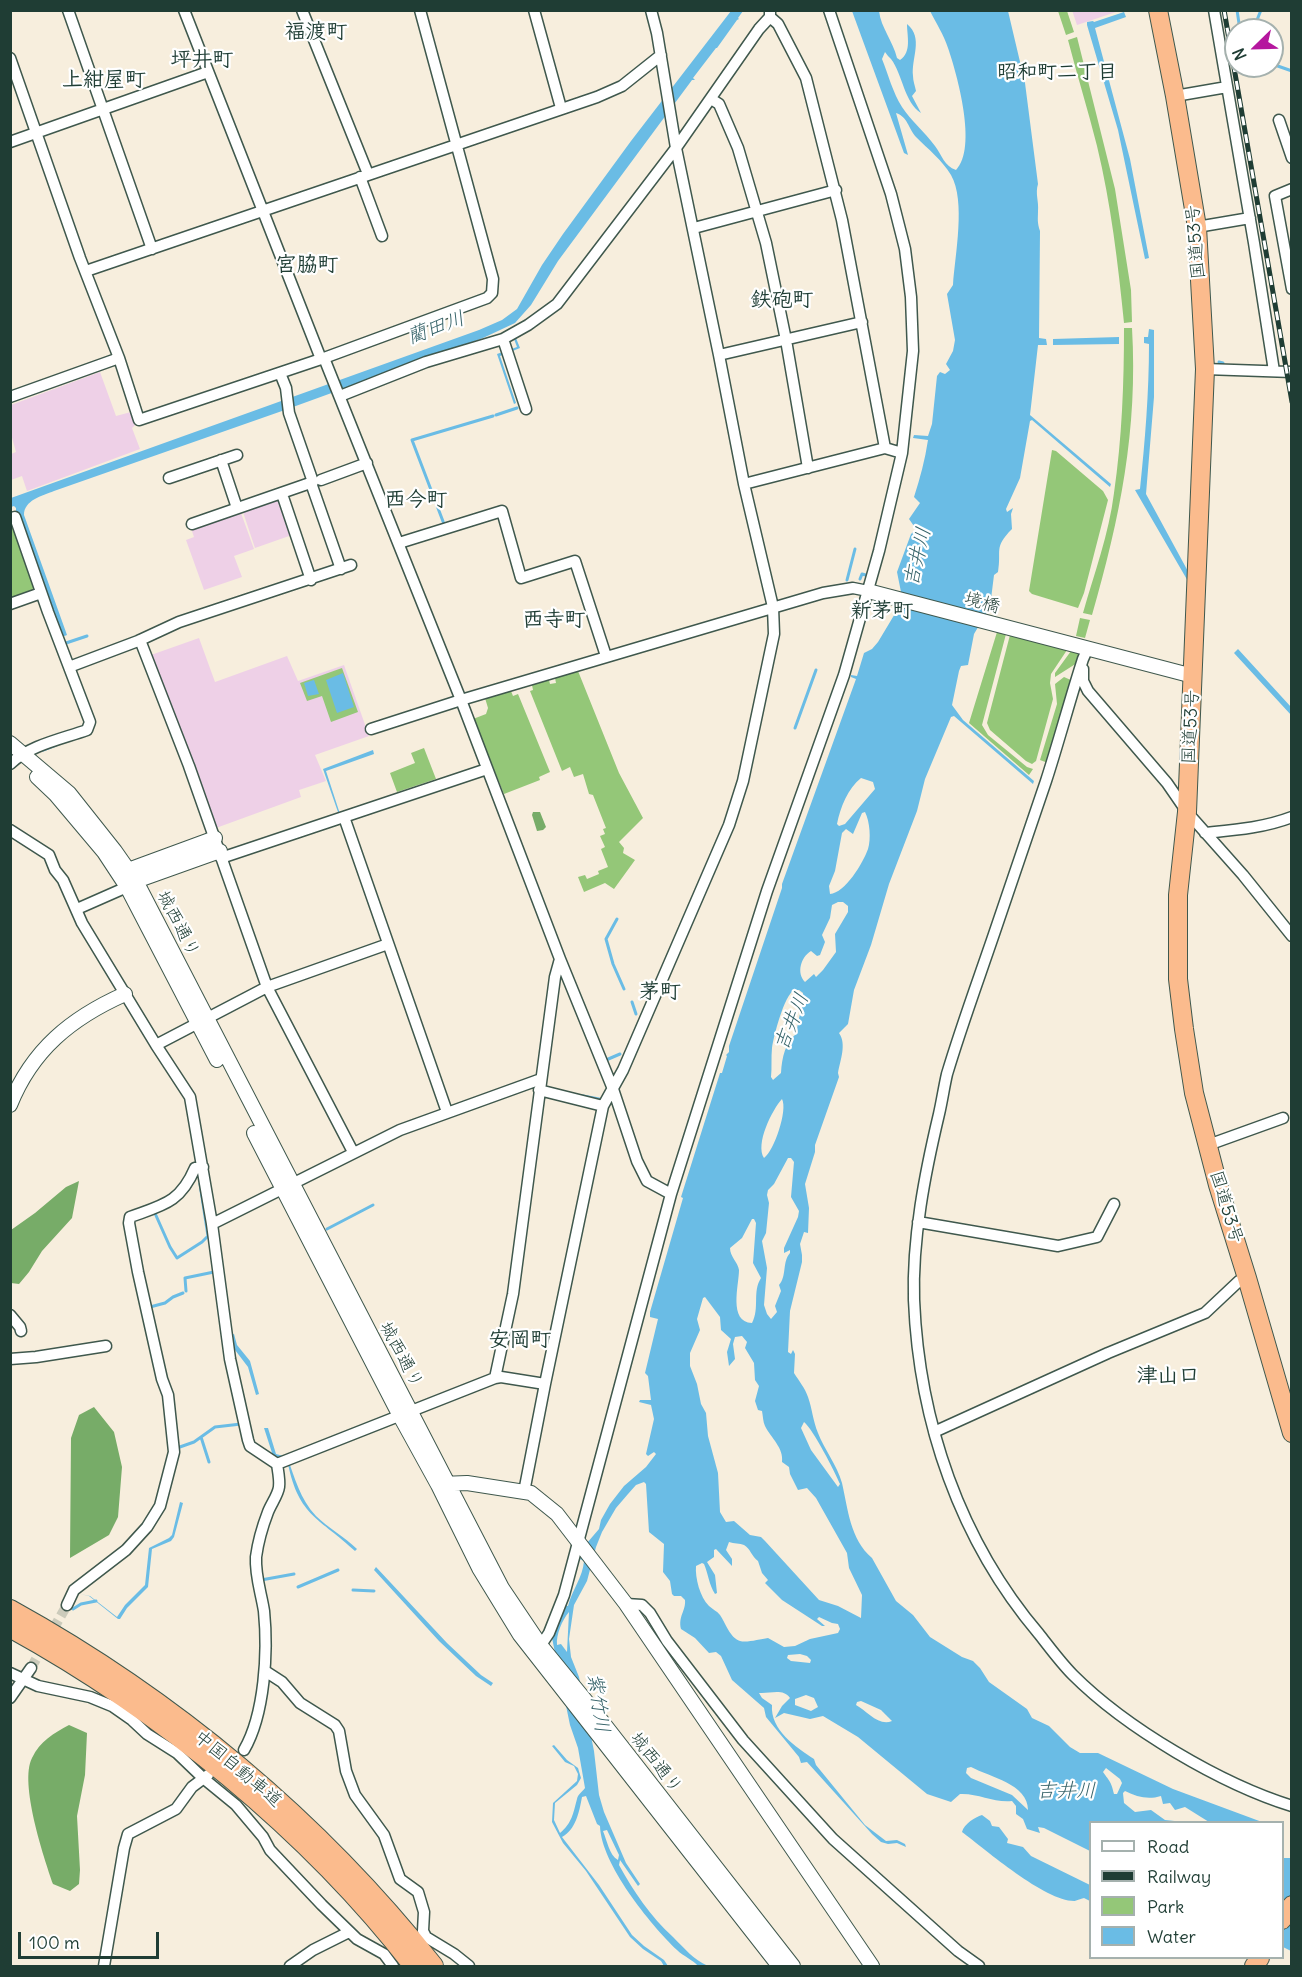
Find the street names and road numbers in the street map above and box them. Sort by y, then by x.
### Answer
street label: 国道53号 [1182,204,1210,280]
street label: 境橋 [962,588,1002,618]
street label: 国道53号 [1178,689,1204,765]
street label: 城西通り [152,887,204,961]
street label: 国道53号 [1205,1168,1247,1246]
street label: 城西通り [375,1318,427,1392]
street label: 中国自動車道 [190,1726,286,1812]
street label: 城西通り [625,1728,687,1798]

